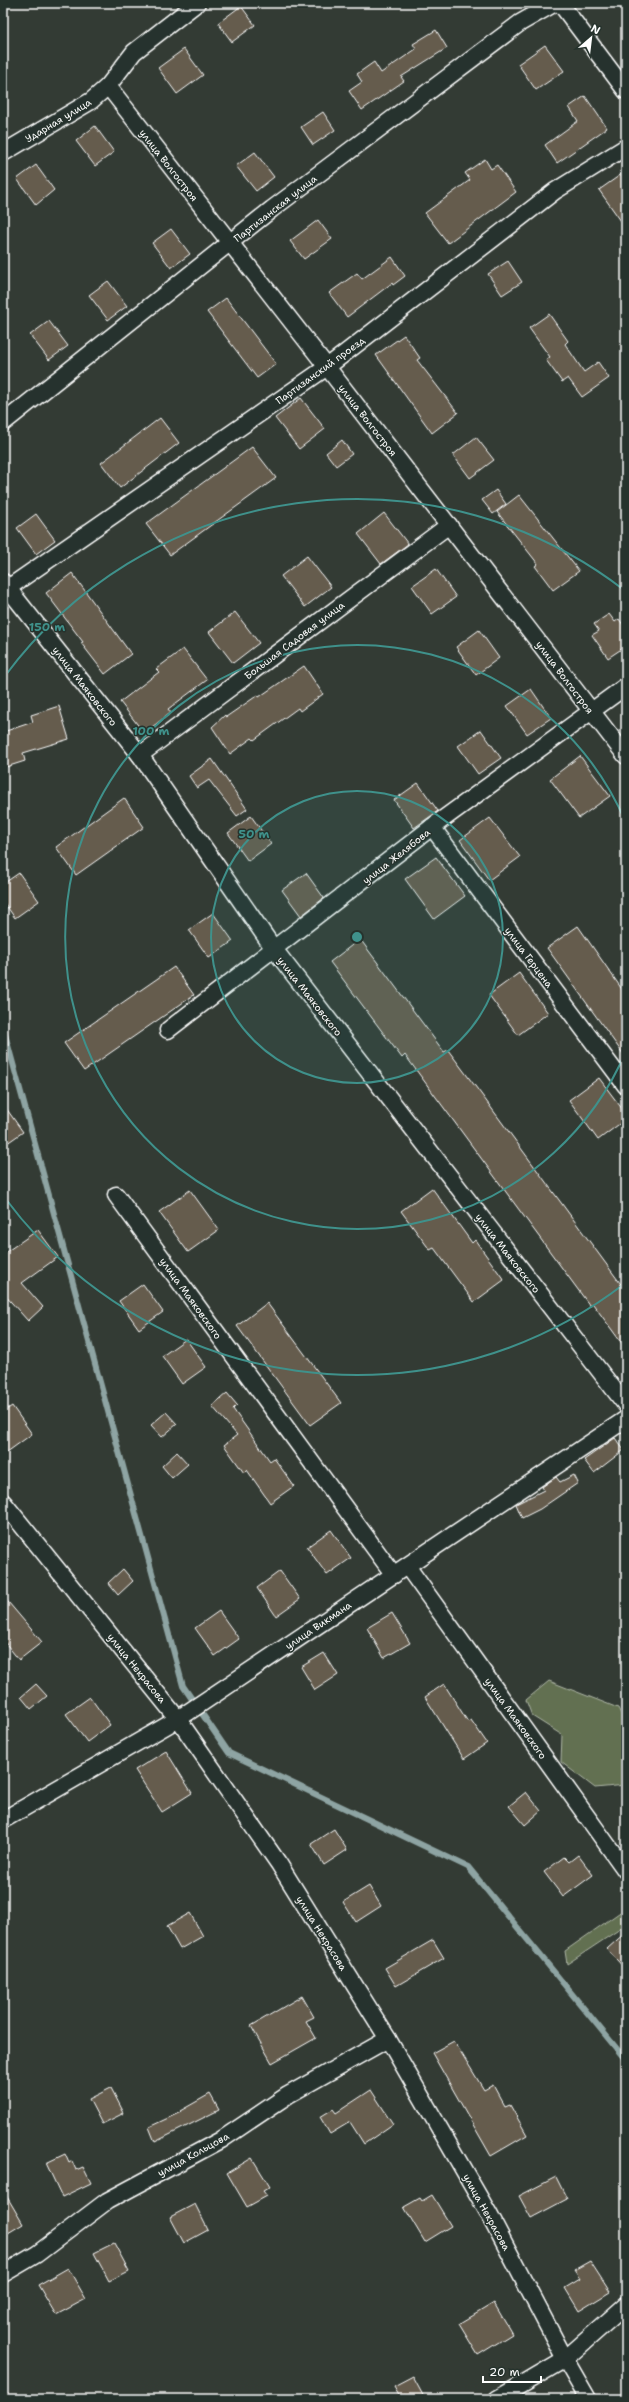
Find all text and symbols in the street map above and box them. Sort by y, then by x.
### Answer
north arrow [571,18,611,58]
text: N [588,21,603,38]
street label: Ударная улица [23,95,94,145]
street label: улица Волгостроя [136,127,201,204]
street label: Партизанская улица [231,171,320,245]
street label: Партизанский проезд [273,333,368,407]
street label: улица Волгостроя [335,382,400,459]
street label: Большая Садовая улица [242,598,348,682]
text: 150 m [29,619,65,635]
street label: улица Волгостроя [533,638,596,716]
street label: улица Маяковского [49,644,120,729]
text: 100 m [133,723,170,739]
street label: улица Желябова [360,825,433,887]
text: 50 m [239,826,270,842]
street label: улица Герцена [502,924,556,991]
centre of rings [350,930,364,944]
street label: улица Маяковского [274,954,345,1039]
street label: улица Маяковского [472,1211,543,1296]
street label: улица Маяковского [157,1255,225,1342]
street label: улица Викмана [283,1598,355,1652]
street label: улица Некрасова [105,1631,169,1706]
street label: улица Маяковского [482,1675,550,1762]
street label: улица Некрасова [293,1893,350,1974]
street label: улица Кольцова [155,2129,232,2179]
street label: улица Некрасова [460,2172,513,2254]
scale bar [483,2358,541,2384]
text: 20 m [489,2364,520,2380]

